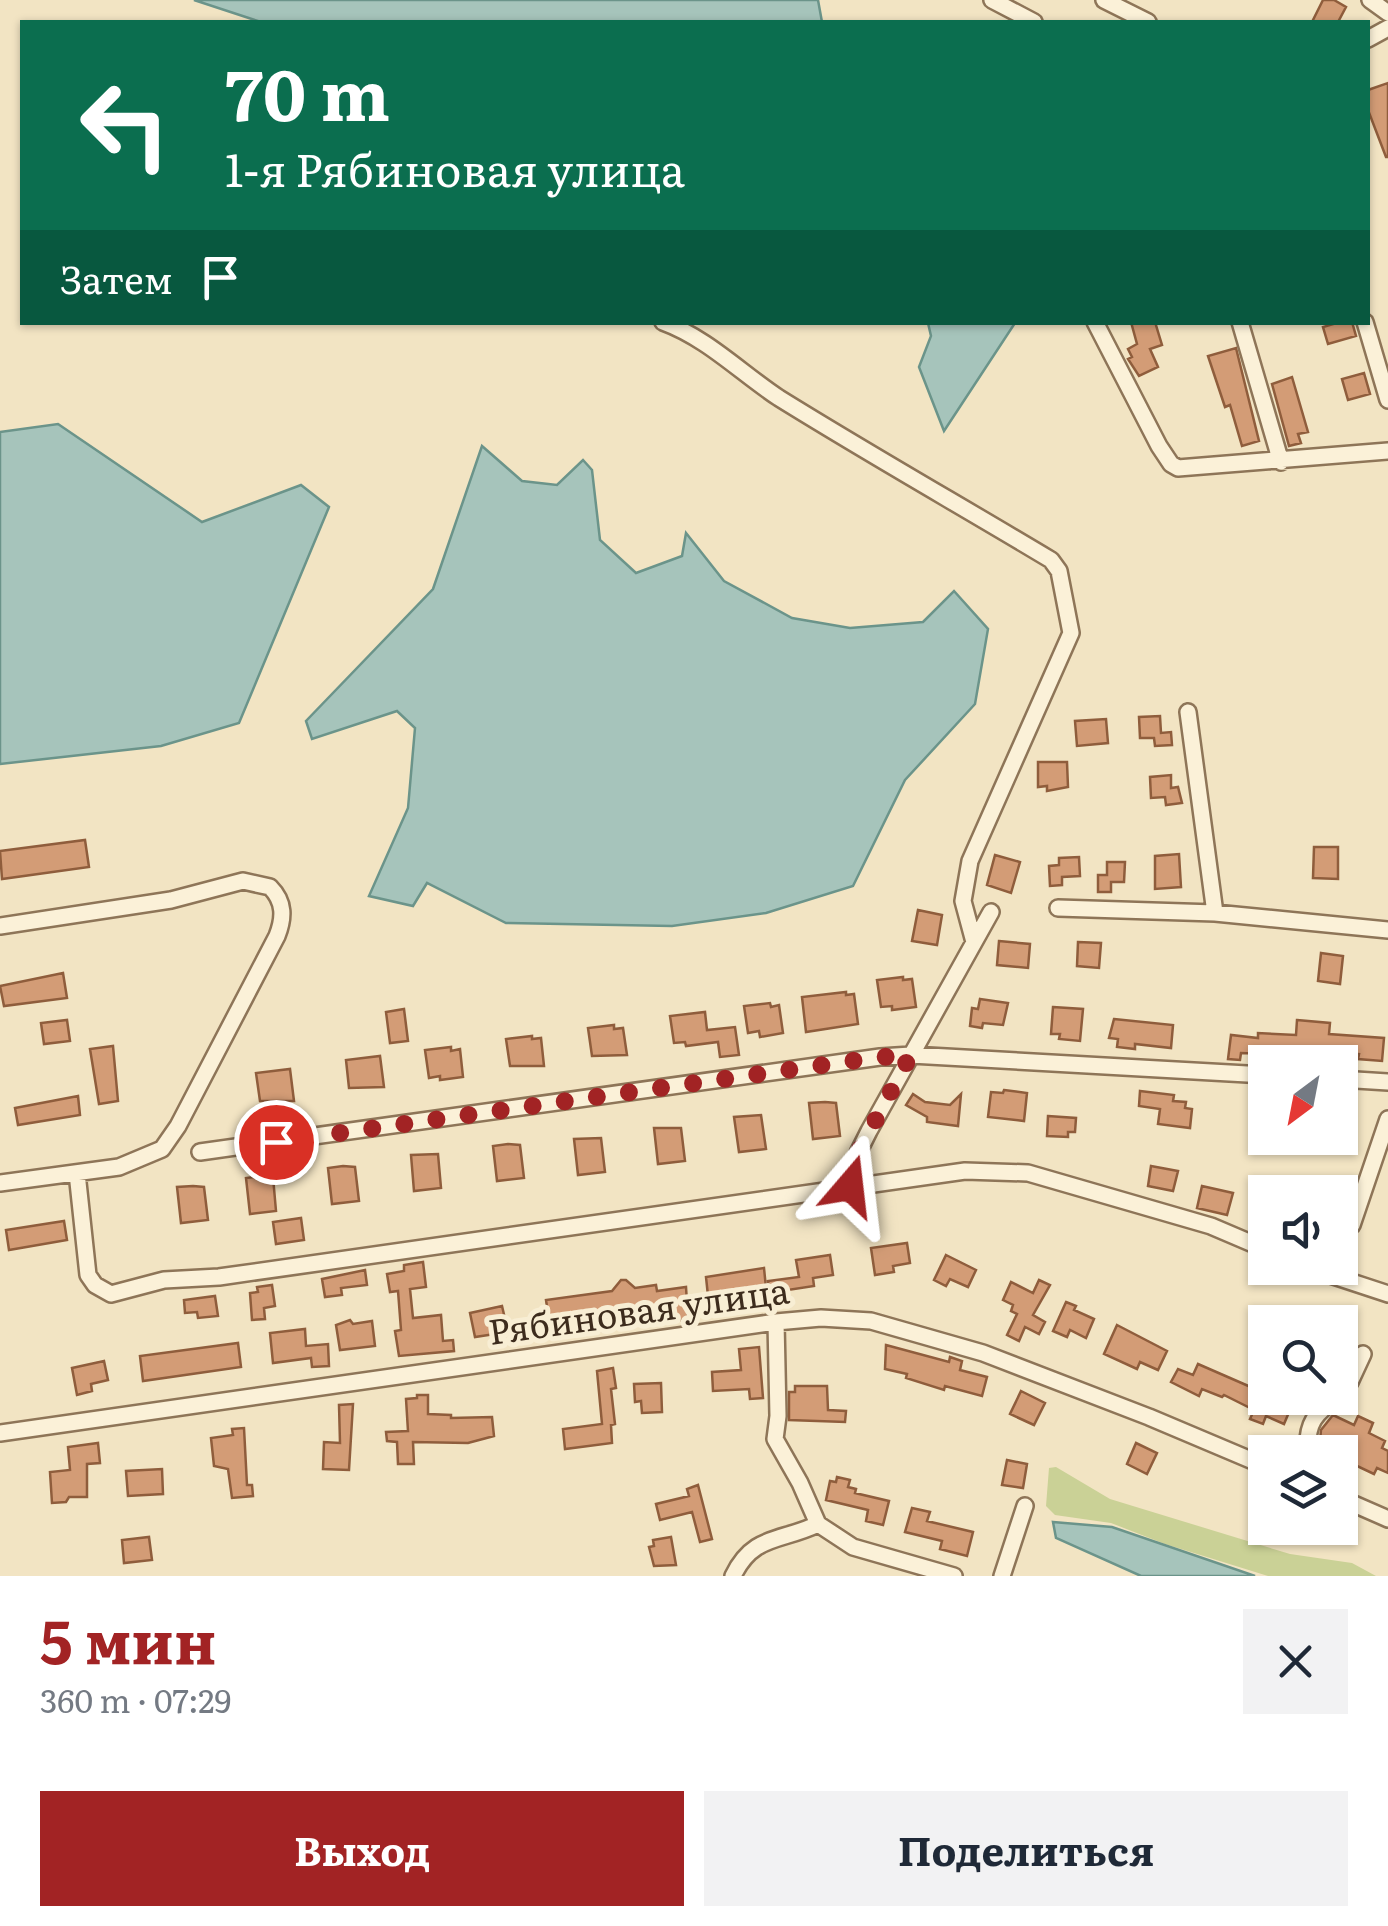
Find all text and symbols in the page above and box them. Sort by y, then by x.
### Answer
text: 70 m [225,39,390,143]
icon: left [60,60,190,190]
text: 1-я Рябиновая улица [225,134,685,201]
text: Затем [60,249,173,306]
icon: arrive [193,250,248,305]
north arrow [1248,1045,1358,1155]
map controls [1248,1045,1358,1545]
pin [234,1100,319,1185]
icon: arrive [249,1115,304,1170]
position arrow [798,1134,902,1238]
button: sound [1248,1175,1358,1285]
street label: Рябиновая улица [485,1262,792,1356]
button: search [1248,1305,1358,1415]
button: layers [1248,1435,1358,1545]
text: 5 мин [40,1593,216,1682]
button: close [1243,1609,1348,1714]
text: 360 m · 07:29 [40,1675,231,1723]
button: Выход [40,1791,684,1906]
button: Поделиться [704,1791,1348,1906]

